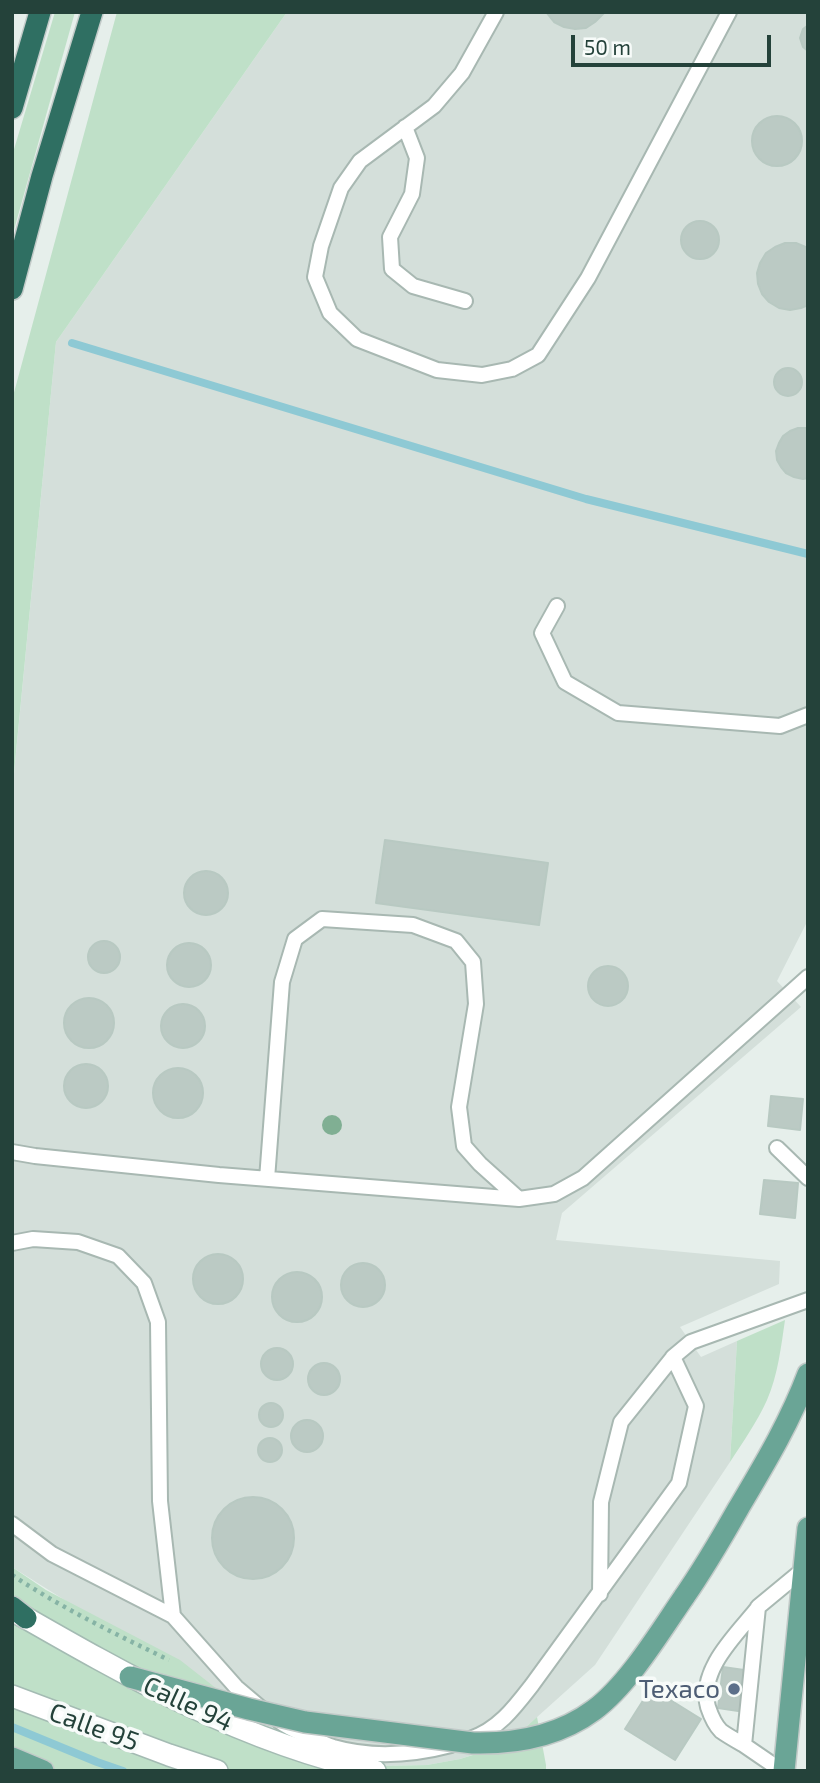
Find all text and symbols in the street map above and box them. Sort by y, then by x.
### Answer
scale bar [575,21,774,65]
text: 50 m [584,34,631,59]
street label: Calle 94 [138,1670,238,1738]
place label: Texaco [639,1673,720,1705]
marker: Texaco [726,1681,742,1697]
street label: Calle 95 [45,1696,143,1758]

